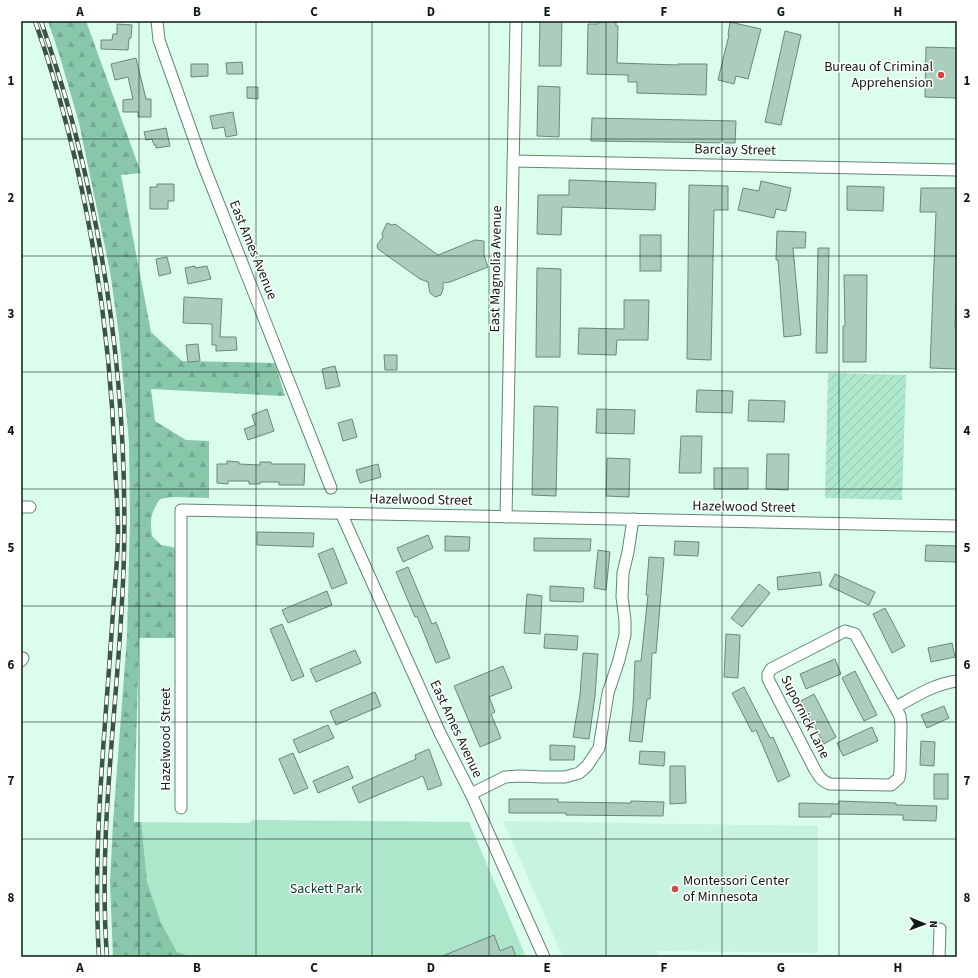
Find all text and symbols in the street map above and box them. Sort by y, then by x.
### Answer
text: A [75,3,84,21]
text: B [193,3,201,21]
text: C [310,3,318,21]
text: D [427,3,435,21]
text: E [543,3,551,21]
text: F [661,3,668,21]
text: G [777,3,785,21]
text: H [894,3,902,21]
place label: Bureau of Criminal Apprehension [824,57,933,93]
marker: Bureau of Criminal Apprehension [936,70,946,80]
text: 1 [8,72,15,90]
text: 1 [964,72,971,90]
street label: Barclay Street [694,139,776,161]
text: 2 [8,189,15,207]
text: 2 [964,189,971,207]
street label: East Ames Avenue [224,197,282,303]
street label: East Magnolia Avenue [485,205,507,333]
text: 3 [8,305,15,323]
text: 3 [964,305,971,323]
text: 4 [8,422,15,440]
text: 4 [964,422,971,440]
street label: Hazelwood Street [369,489,473,511]
street label: Hazelwood Street [692,496,796,518]
text: 5 [8,539,15,557]
text: 5 [964,539,971,557]
text: 6 [8,656,15,674]
text: 6 [964,656,971,674]
street label: Supornick Lane [775,672,835,762]
street label: East Ames Avenue [425,677,487,781]
street label: Hazelwood Street [156,687,176,791]
text: 7 [8,772,15,790]
text: 7 [964,772,971,790]
place label: Montessori Center of Minnesota [683,871,789,907]
park label: Sackett Park [290,879,362,899]
marker: Montessori Center of Minnesota [670,884,680,894]
text: 8 [8,889,15,907]
text: 8 [964,889,971,907]
north arrow [904,904,944,944]
text: N [926,920,941,928]
text: A [75,959,84,977]
text: B [193,959,201,977]
text: C [310,959,318,977]
text: D [427,959,435,977]
text: E [543,959,551,977]
text: F [661,959,668,977]
text: G [777,959,785,977]
text: H [894,959,902,977]

